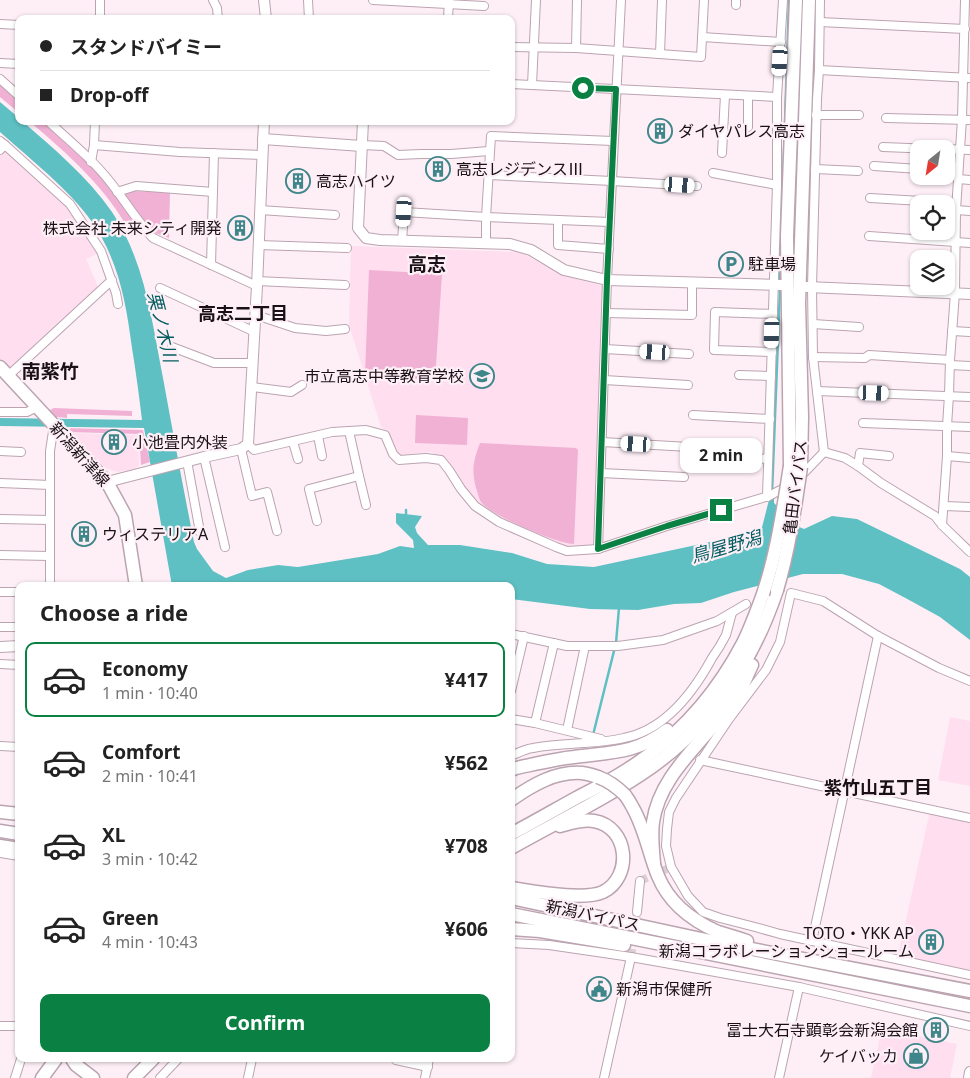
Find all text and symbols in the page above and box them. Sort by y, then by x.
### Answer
text: スタンドバイミー [70,34,222,60]
car [771,46,788,76]
route start [572,77,594,99]
text: Drop-off [70,82,149,108]
building icon: ダイヤパレス高志 [647,118,673,144]
place label: ダイヤパレス高志 [678,120,805,142]
north arrow [910,140,955,185]
map controls [910,140,955,295]
building icon: 高志レジデンスⅢ [425,156,451,182]
place label: 高志レジデンスⅢ [456,158,584,180]
building icon: 高志ハイツ [285,168,311,194]
place label: 高志ハイツ [316,170,396,192]
car [664,176,695,194]
button: locate [910,195,955,240]
car [395,197,412,227]
building icon: 株式会社 未来シティ開発 [227,215,253,241]
place label: 株式会社 未来シティ開発 [43,217,222,239]
button: layers [910,250,955,295]
district label: 高志 [408,251,446,277]
parking icon: 駐車場 [718,251,744,277]
place label: 駐車場 [748,253,796,275]
water label: 栗ノ木川 [143,289,184,367]
district label: 高志二丁目 [198,301,288,325]
car [763,318,780,348]
car [639,344,670,360]
district label: 南紫竹 [21,358,79,384]
school or university icon: 市立高志中等教育学校 [469,363,495,389]
place label: 市立高志中等教育学校 [304,365,464,387]
car [858,385,889,401]
street label: 新潟新津線 [45,417,115,491]
building icon: 小池畳内外装 [101,429,127,455]
place label: 小池畳内外装 [132,431,228,453]
car [620,436,651,452]
callout: 2 min [680,438,762,472]
street label: 亀田バイパス [778,438,812,536]
text: 2 min [699,444,743,466]
route end [710,499,732,521]
building icon: ウィステリアA [71,521,97,547]
place label: ウィステリアA [102,523,209,545]
water label: 鳥屋野潟 [688,524,766,567]
text: Choose a ride [40,597,188,627]
text: Economy [102,656,188,682]
icon: car [42,657,87,702]
text: ¥417 [445,667,488,693]
text: 1 min · 10:40 [102,682,198,704]
text: Comfort [102,739,181,765]
icon: car [42,740,87,785]
text: ¥562 [445,750,488,776]
text: 2 min · 10:41 [102,765,198,787]
district label: 紫竹山五丁目 [824,775,932,799]
text: XL [102,822,125,848]
icon: car [42,823,87,868]
text: ¥708 [445,833,488,859]
text: 3 min · 10:42 [102,848,198,870]
street label: 新潟バイパス [544,894,642,936]
text: Green [102,905,159,931]
icon: car [42,906,87,951]
text: ¥606 [445,916,488,942]
place label: TOTO・YKK AP 新潟コラボレーションショールーム [659,922,914,962]
building icon: TOTO・YKK AP 新潟コラボレーションショールーム [918,929,944,955]
text: 4 min · 10:43 [102,931,198,953]
public building icon: 新潟市保健所 [586,976,612,1002]
place label: 新潟市保健所 [616,978,712,1000]
button: Confirm [40,994,490,1052]
building icon: 冨士大石寺顕彰会新潟会館 [923,1017,949,1043]
place label: 冨士大石寺顕彰会新潟会館 [726,1019,918,1041]
shop icon: ケイバッカ [903,1043,929,1069]
place label: ケイバッカ [819,1045,898,1067]

